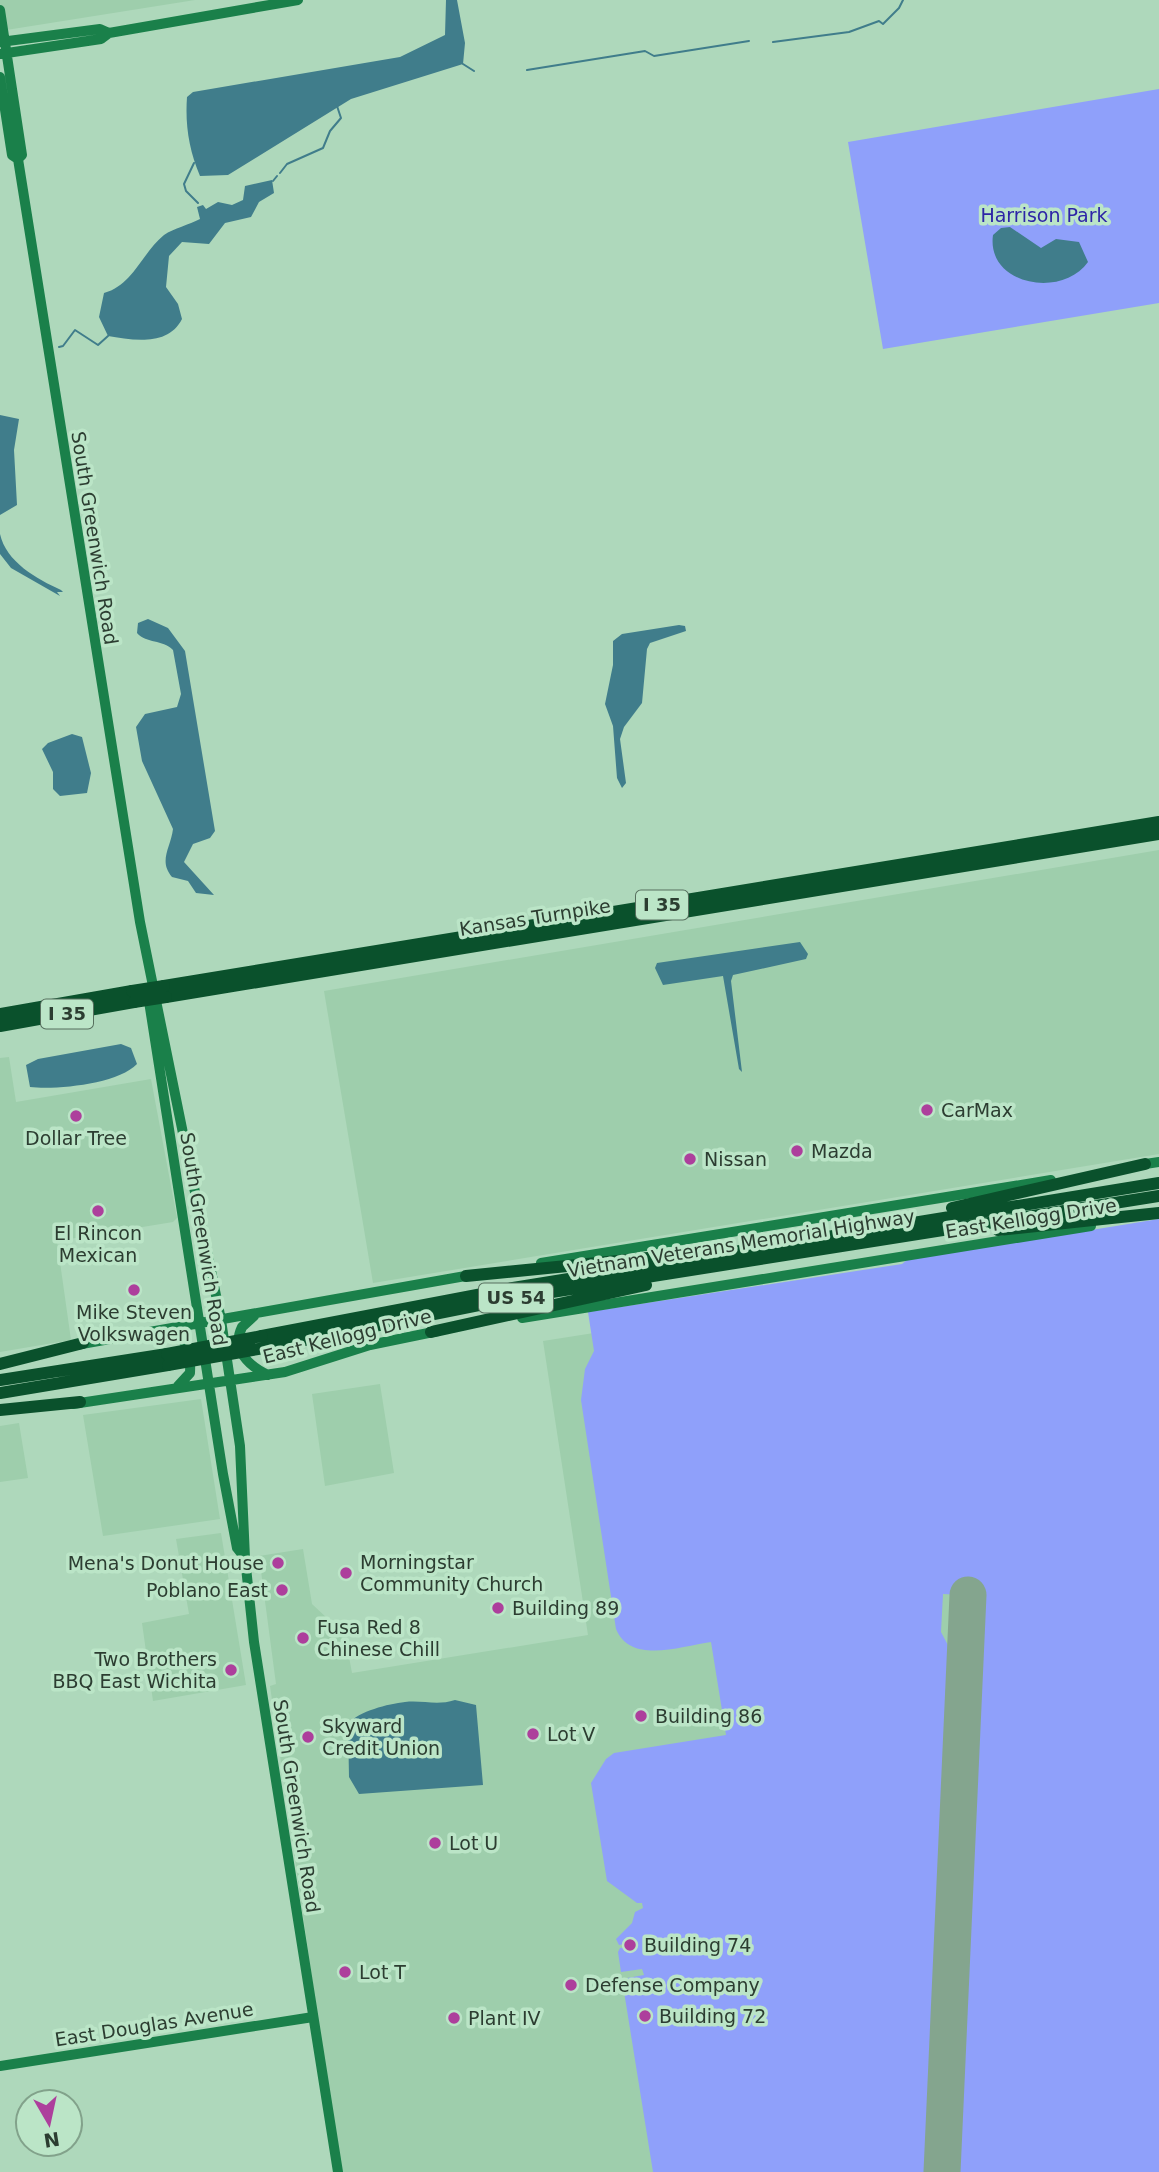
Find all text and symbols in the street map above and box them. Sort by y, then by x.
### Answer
park label: Harrison Park [980,204,1108,226]
street label: South Greenwich Road [67,430,123,646]
road number: I 35 [636,890,688,920]
street label: Kansas Turnpike [458,894,612,940]
road number: I 35 [41,1000,93,1028]
place label: CarMax [941,1099,1013,1121]
marker: CarMax [919,1102,935,1118]
marker: Dollar Tree [68,1108,84,1124]
place label: Dollar Tree [25,1127,127,1149]
street label: South Greenwich Road [176,1131,232,1347]
place label: Mazda [811,1140,873,1162]
marker: Mazda [789,1143,805,1159]
place label: Nissan [704,1148,767,1170]
marker: Nissan [682,1151,698,1167]
street label: East Kellogg Drive [944,1194,1118,1242]
marker: El Rincon Mexican [90,1203,106,1219]
street label: Vietnam Veterans Memorial Highway [566,1205,916,1281]
place label: El Rincon Mexican [54,1222,142,1266]
marker: Mike Steven Volkswagen [126,1282,142,1298]
road number: US 54 [479,1283,553,1312]
place label: Mike Steven Volkswagen [76,1301,192,1345]
street label: East Kellogg Drive [260,1304,434,1368]
place label: Morningstar Community Church [360,1551,543,1595]
place label: Mena's Donut House [68,1552,264,1574]
marker: Mena's Donut House [270,1555,286,1571]
marker: Morningstar Community Church [338,1565,354,1581]
place label: Poblano East [146,1579,268,1601]
marker: Poblano East [274,1582,290,1598]
place label: Building 89 [512,1597,619,1619]
marker: Building 89 [490,1600,506,1616]
place label: Fusa Red 8 Chinese Chill [317,1616,440,1660]
marker: Fusa Red 8 Chinese Chill [295,1630,311,1646]
place label: Two Brothers BBQ East Wichita [52,1648,217,1692]
marker: Two Brothers BBQ East Wichita [223,1662,239,1678]
street label: South Greenwich Road [269,1698,325,1914]
place label: Building 86 [655,1705,762,1727]
marker: Building 86 [633,1708,649,1724]
place label: Skyward Credit Union [322,1715,440,1759]
place label: Lot V [547,1723,595,1745]
marker: Lot V [525,1726,541,1742]
marker: Skyward Credit Union [300,1729,316,1745]
place label: Lot U [449,1832,498,1854]
marker: Lot U [427,1835,443,1851]
place label: Building 74 [644,1934,751,1956]
marker: Building 74 [622,1937,638,1953]
place label: Lot T [359,1961,406,1983]
marker: Lot T [337,1964,353,1980]
place label: Defense Company [585,1974,760,1996]
marker: Defense Company [563,1977,579,1993]
street label: East Douglas Avenue [53,1997,255,2051]
place label: Building 72 [659,2005,766,2027]
place label: Plant IV [468,2007,541,2029]
marker: Building 72 [637,2008,653,2024]
marker: Plant IV [446,2010,462,2026]
north arrow [14,2088,84,2158]
text: N [42,2128,61,2152]

